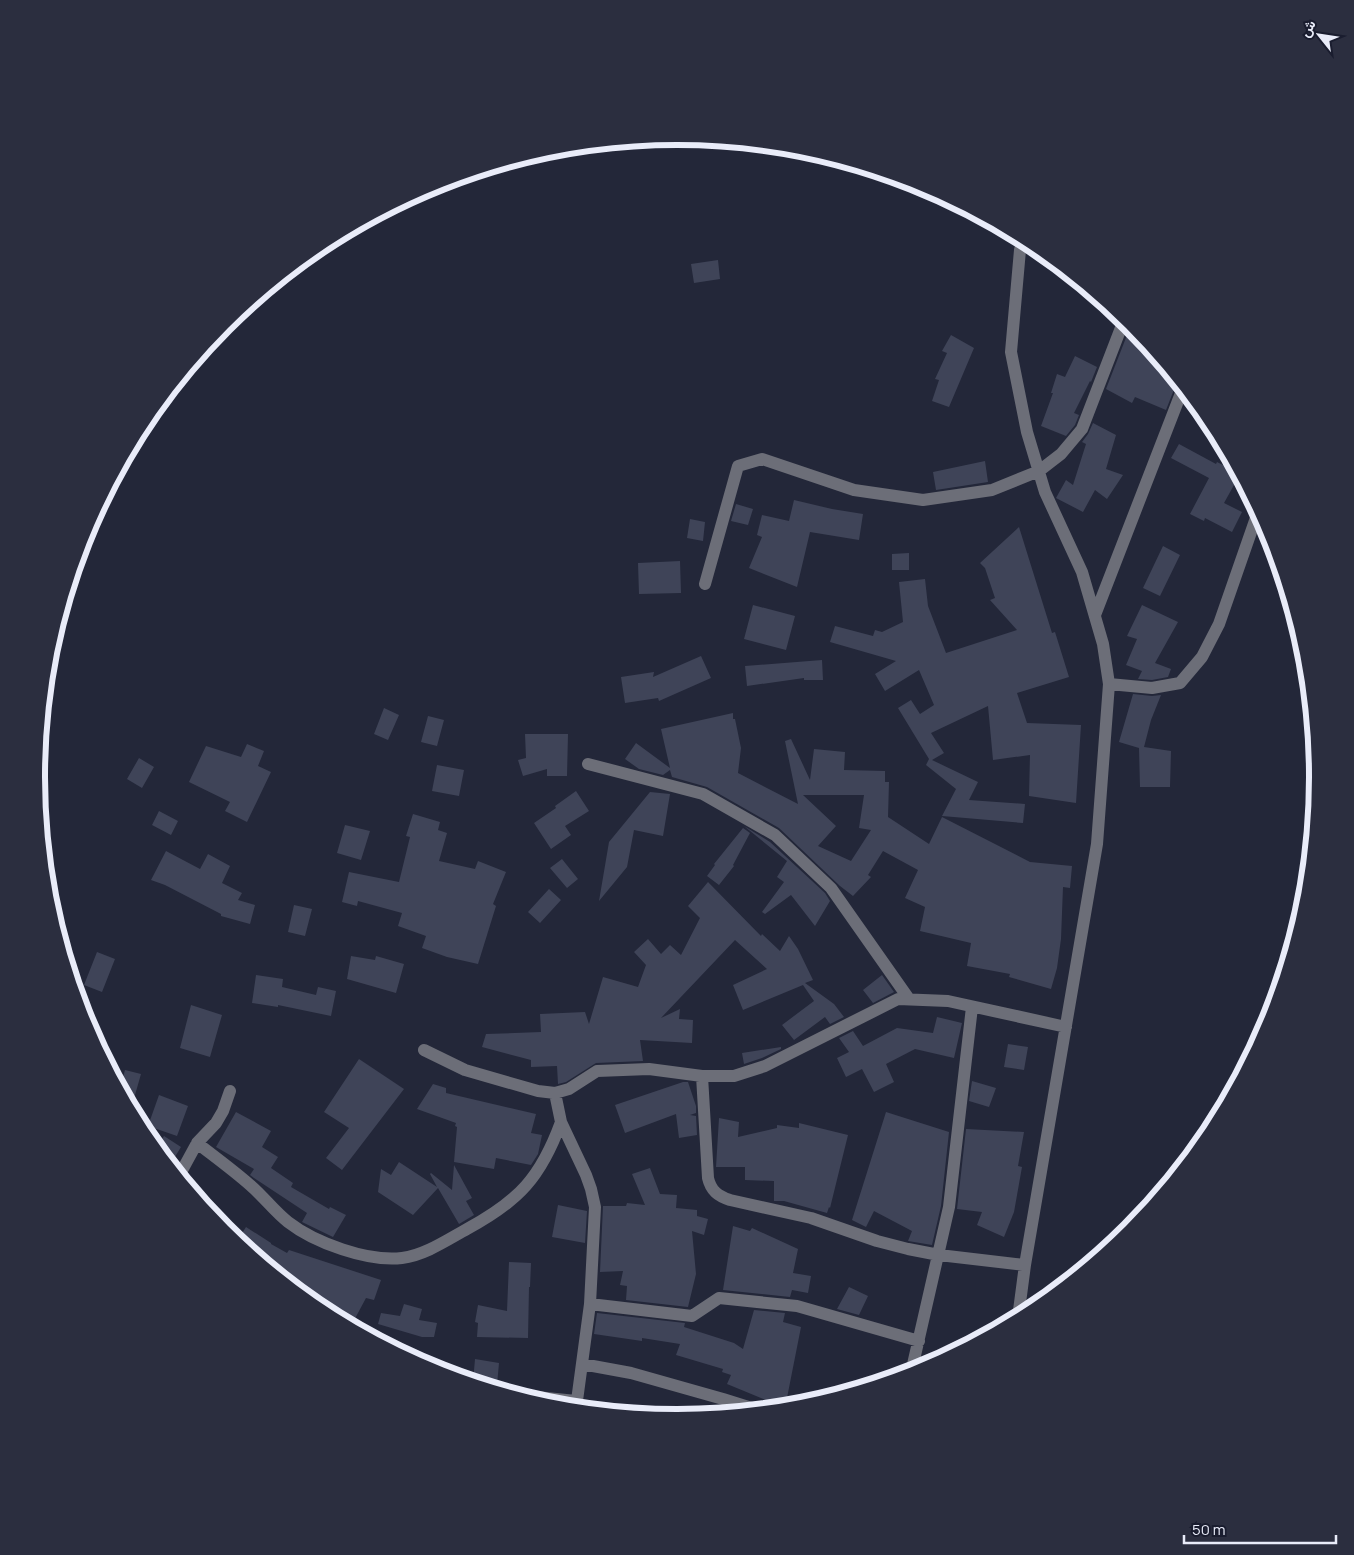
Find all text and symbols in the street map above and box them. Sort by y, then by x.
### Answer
north arrow [1294,10,1344,60]
text: ش [1295,16,1320,40]
scale bar [1184,1512,1336,1544]
text: 50 m [1192,1519,1226,1540]

